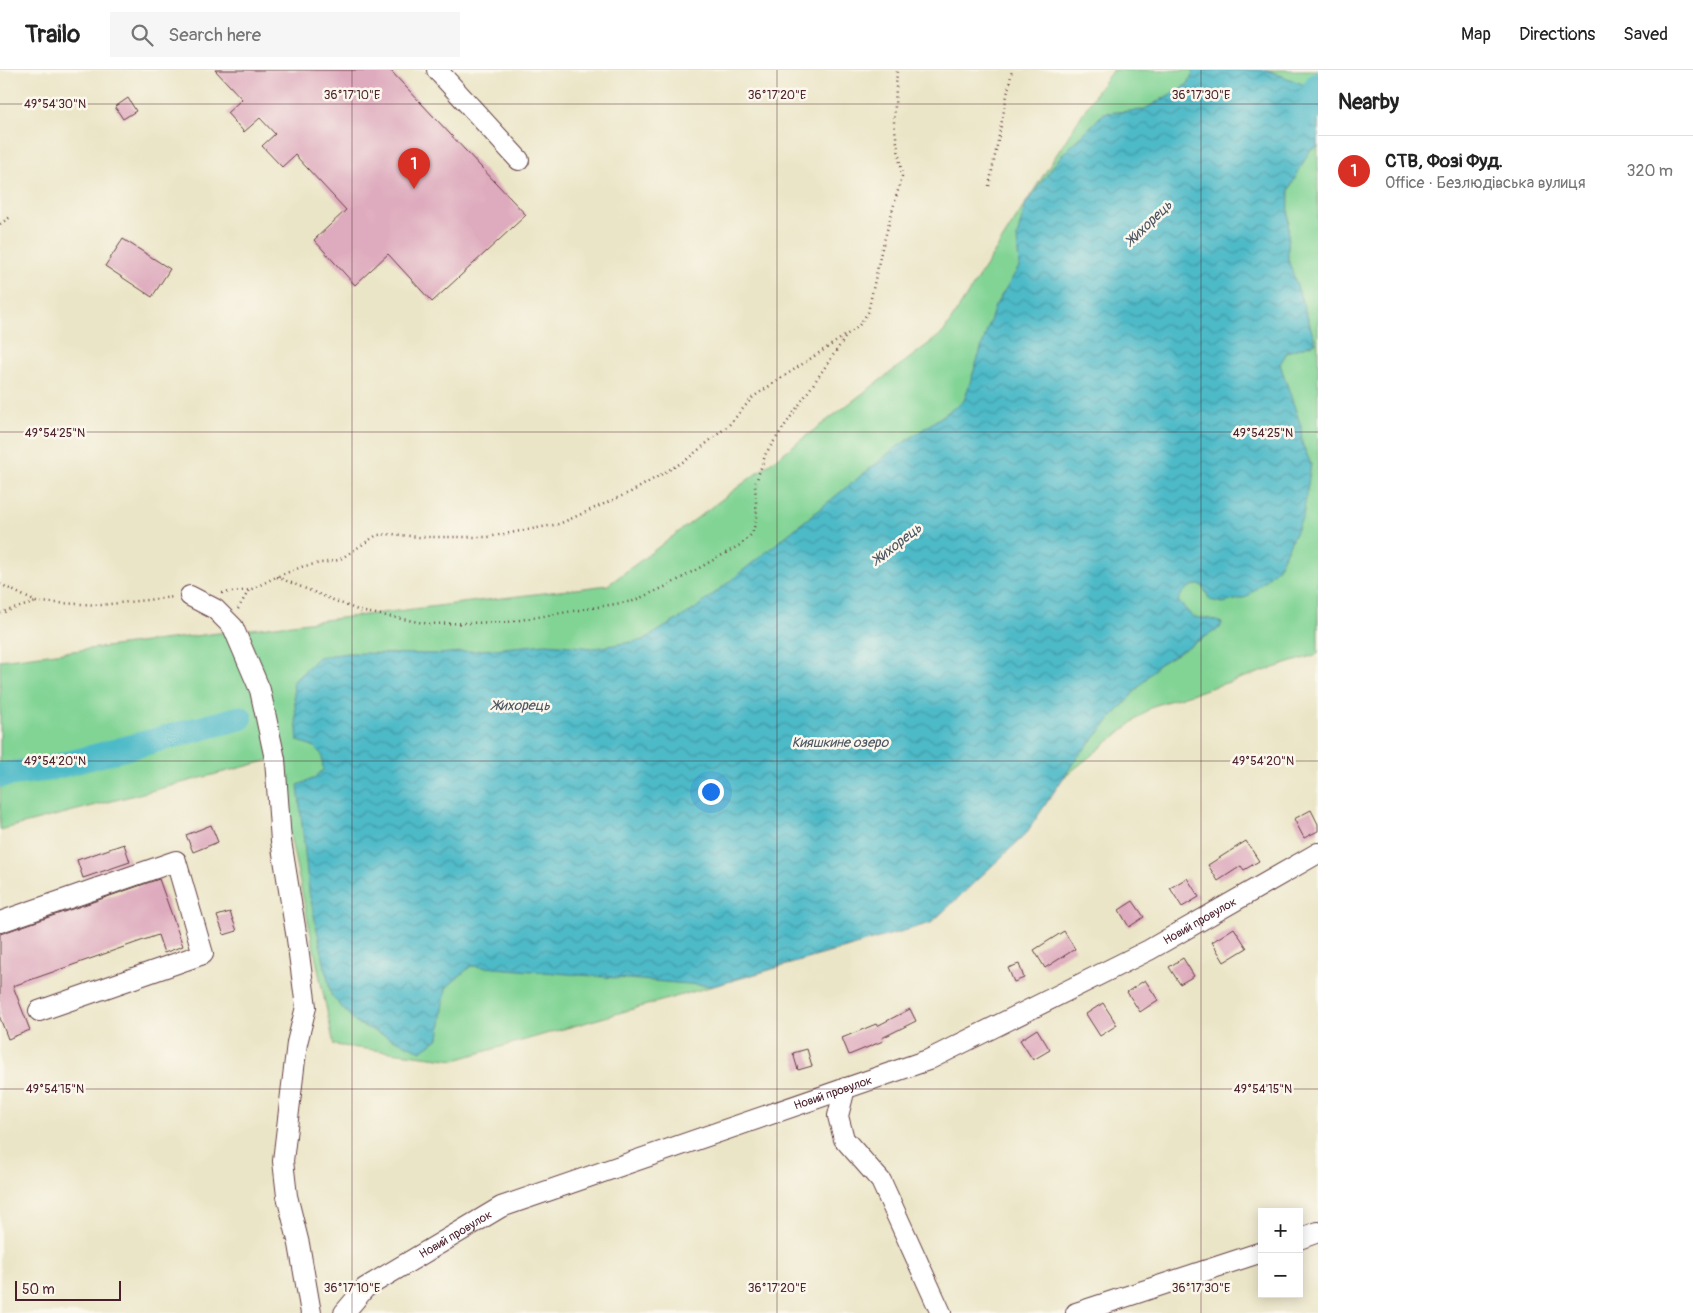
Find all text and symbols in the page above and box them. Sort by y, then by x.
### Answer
search box [110,12,460,57]
text: Trailo [25,20,80,49]
icon: search [128,21,156,49]
text: Search here [168,23,261,47]
text: Map [1461,23,1491,46]
text: Directions [1519,23,1595,46]
text: Saved [1623,23,1668,46]
text: 36°17'10"E [324,88,380,103]
text: 36°17'20"E [748,88,806,103]
text: 36°17'30"E [1172,88,1230,103]
text: Nearby [1338,89,1399,116]
text: 49°54'30"N [24,97,86,112]
pin: 1 [398,148,430,189]
text: СТВ, Фозі Фуд. [1385,149,1503,173]
text: 1 [1351,161,1357,181]
text: 320 m [1627,161,1673,181]
text: Office · Безлюдівська вулиця [1385,173,1585,193]
water label: Жихорець [1121,196,1176,251]
text: 49°54'25"N [25,426,85,441]
text: 49°54'25"N [1233,426,1293,441]
water label: Жихорець [867,519,925,570]
water label: Жихорець [490,697,550,714]
water label: Кияшкине озеро [792,734,890,751]
text: 49°54'20"N [24,754,86,769]
text: 49°54'20"N [1232,754,1294,769]
your location [698,779,724,805]
street label: Новий провулок [1161,894,1239,948]
street label: Новий провулок [792,1072,874,1113]
text: 49°54'15"N [26,1082,84,1097]
text: 49°54'15"N [1234,1082,1292,1097]
street label: Новий провулок [416,1207,495,1261]
map controls [1258,1208,1303,1298]
button: + [1258,1208,1303,1253]
button: − [1258,1253,1303,1298]
scale bar [15,1278,121,1301]
text: 50 m [22,1281,55,1298]
text: 36°17'10"E [324,1281,380,1296]
text: 36°17'20"E [748,1281,806,1296]
text: 36°17'30"E [1172,1281,1230,1296]

